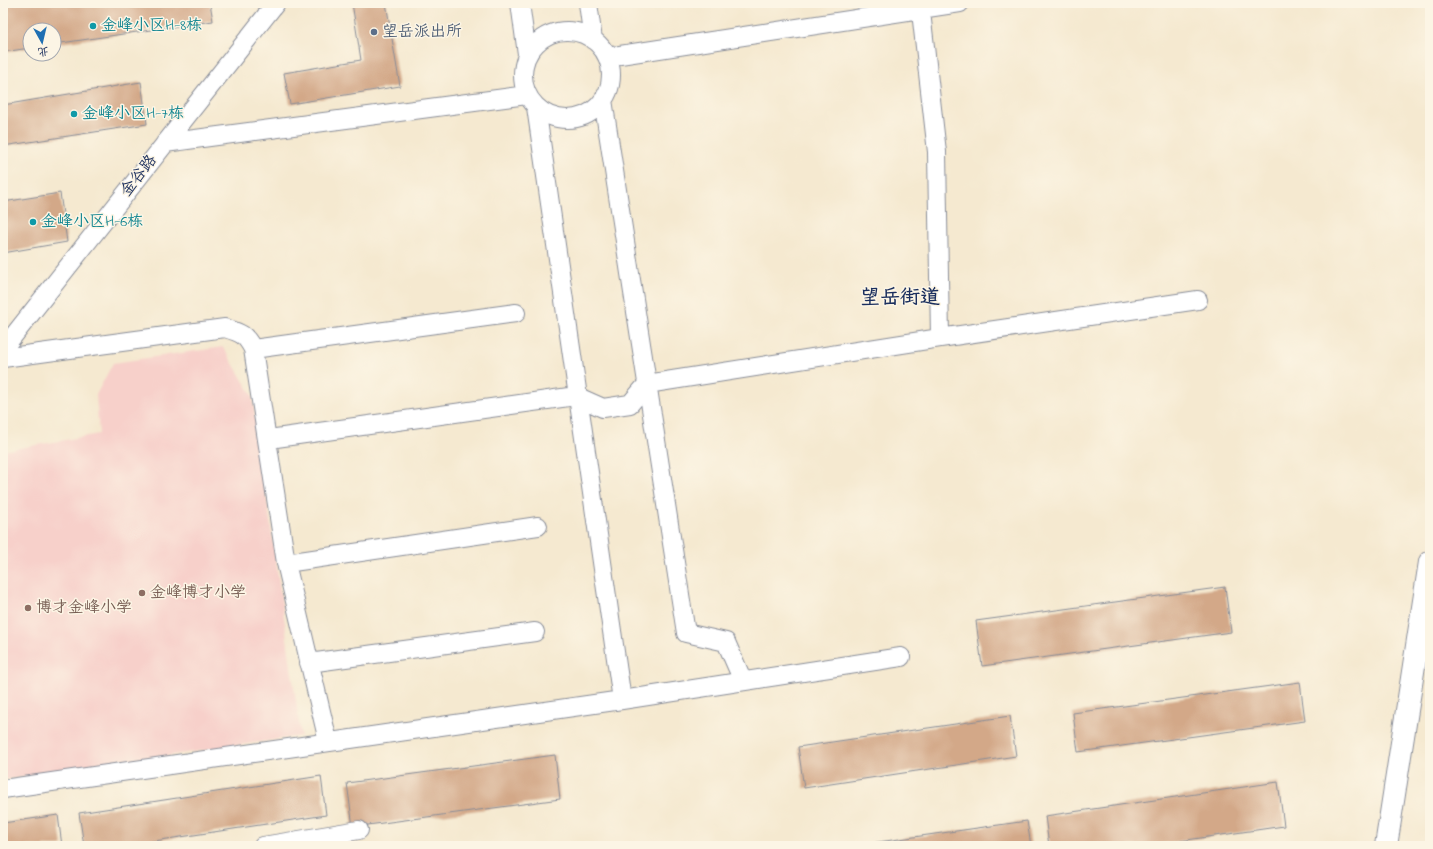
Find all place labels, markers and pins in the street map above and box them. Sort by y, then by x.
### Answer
place label: 金峰小区H-8栋 [101,14,202,38]
place label: 望岳派出所 [382,20,462,44]
marker: 金峰小区H-8栋 [88,21,98,31]
marker: 望岳派出所 [369,27,379,37]
place label: 金峰小区H-7栋 [82,102,184,126]
marker: 金峰小区H-7栋 [69,109,79,119]
place label: 金峰小区H-6栋 [41,210,143,234]
marker: 金峰小区H-6栋 [28,217,38,227]
place label: 金峰博才小学 [150,581,246,605]
marker: 金峰博才小学 [137,588,147,598]
place label: 博才金峰小学 [36,596,132,620]
marker: 博才金峰小学 [23,603,33,613]

